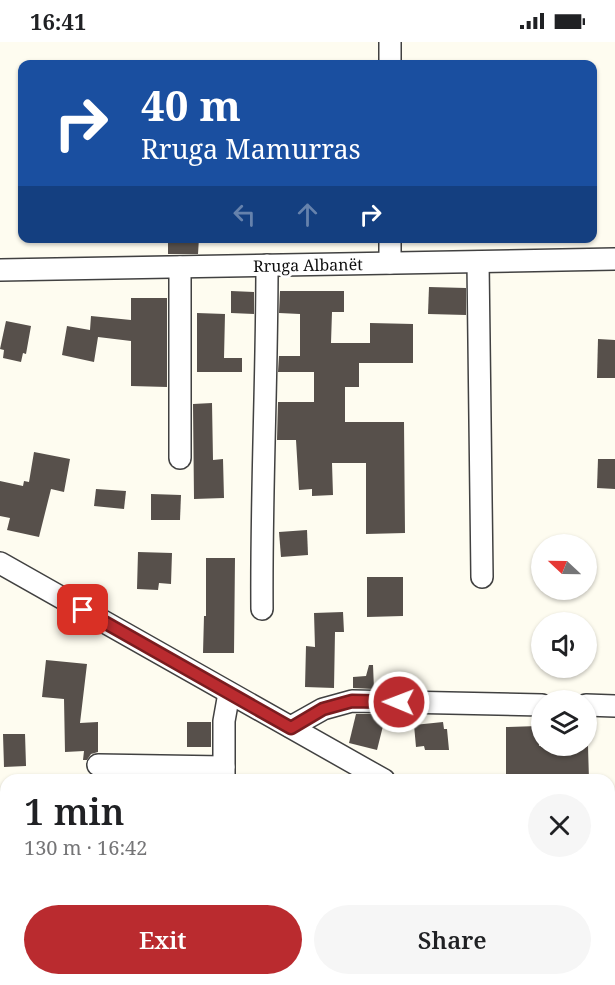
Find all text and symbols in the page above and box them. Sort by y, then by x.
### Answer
text: 16:41 [30,6,86,36]
text: 40 m [141,76,241,133]
icon: right [42,84,120,162]
text: Rruga Mamurras [141,130,361,167]
icon: left [228,198,261,231]
icon: ahead [291,198,324,231]
icon: right [354,198,387,231]
street label: Rruga Albanët [253,253,363,277]
north arrow [531,534,597,600]
map controls [531,534,597,756]
pin [57,584,108,635]
icon: arrive [66,593,99,626]
button: sound [531,612,597,678]
position arrow [367,670,431,734]
button: layers [531,690,597,756]
text: 1 min [24,787,125,836]
button: close [528,794,591,857]
text: 130 m · 16:42 [24,834,147,861]
button: Exit [24,905,302,974]
button: Share [314,905,591,974]

